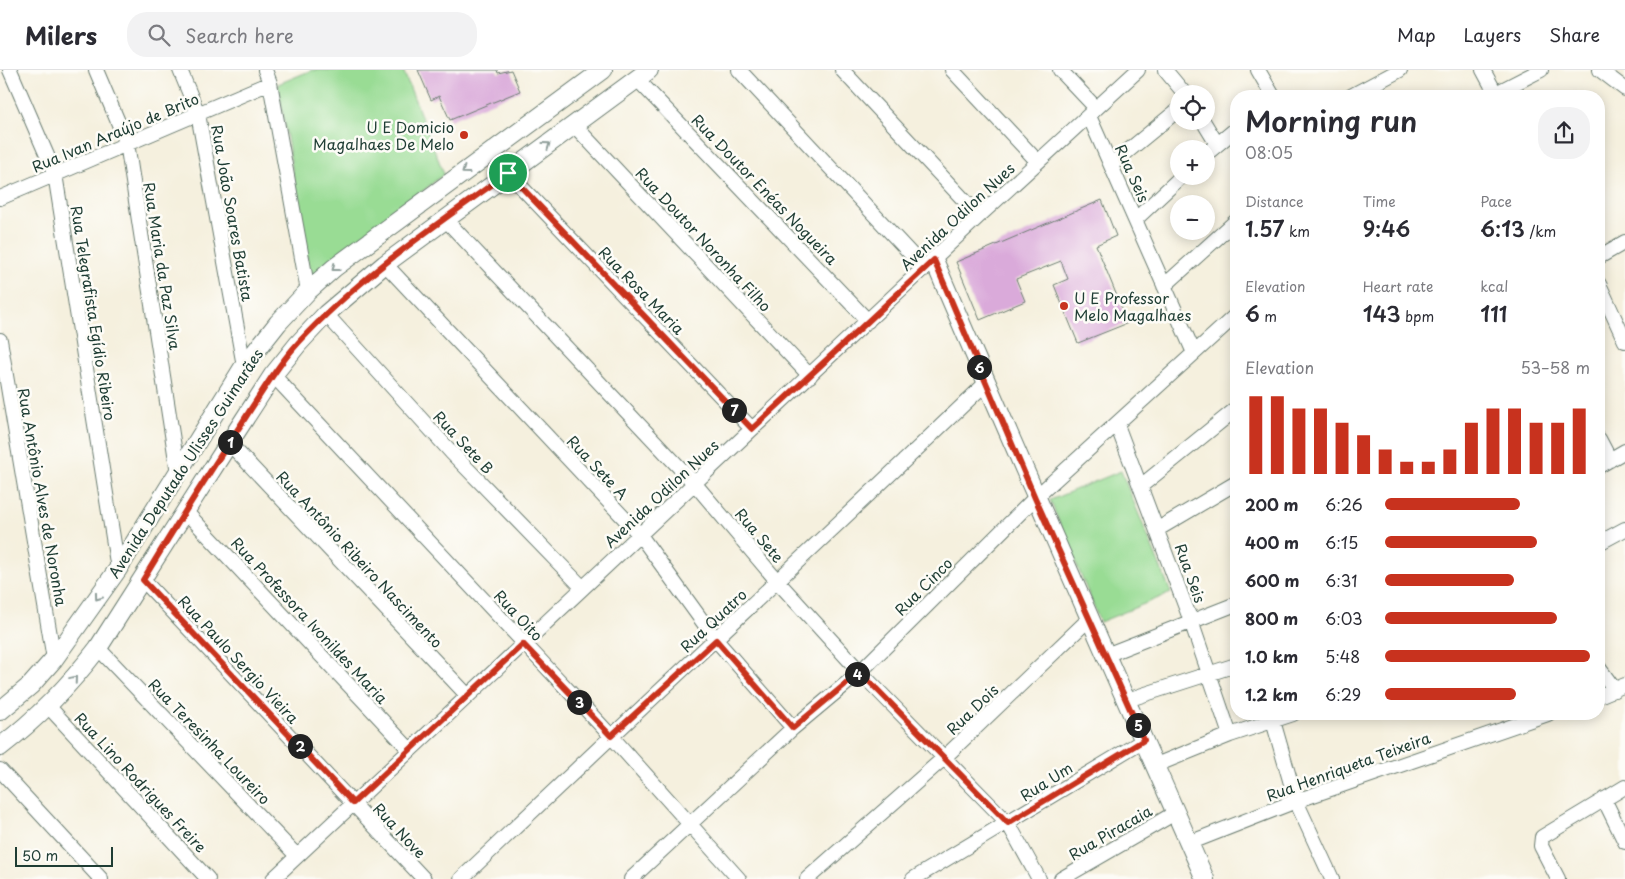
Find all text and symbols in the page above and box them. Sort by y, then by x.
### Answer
search box [127,12,477,57]
text: Milers [25,17,97,53]
icon: search [145,21,173,49]
text: Search here [185,21,294,49]
text: Map [1397,21,1436,48]
text: Layers [1464,21,1521,48]
text: Share [1549,21,1600,48]
map controls [1170,85,1215,240]
button: locate [1170,85,1215,130]
street label: Rua Ivan Araújo de Brito [28,86,202,178]
text: Morning run [1245,99,1417,142]
button: share [1538,107,1590,159]
street label: Rua Doutor Enéas Nogueira [687,109,844,270]
place label: U E Domicio Magalhaes De Melo [313,115,454,155]
street label: Rua João Soares Batista [206,123,260,303]
marker: U E Domicio Magalhaes De Melo [458,129,470,141]
street label: Rua Seis [1110,140,1156,206]
button: + [1170,140,1215,185]
text: 08:05 [1245,140,1293,164]
one-way arrow [541,142,550,150]
pin [487,152,529,194]
street label: Avenida Odilon Nues [895,157,1020,275]
icon: arrive [494,159,522,187]
street label: Rua Doutor Noronha Filho [631,162,777,316]
one-way arrow [461,165,471,174]
street label: Rua Maria da Paz Silva [138,181,188,352]
text: Distance [1245,191,1304,212]
text: Time [1363,191,1396,212]
text: Pace [1480,191,1512,212]
button: − [1170,195,1215,240]
street label: Rua Telegrafista Egídio Ribeiro [66,204,122,422]
text: 1.57 [1245,212,1284,244]
text: 9:46 [1363,212,1410,244]
text: 6:13 [1480,212,1525,244]
text: km [1284,221,1310,242]
text: /km [1525,221,1556,242]
street label: Rua Rosa Maria [594,241,691,340]
one-way arrow [331,262,341,271]
text: Elevation [1245,276,1305,297]
text: Heart rate [1363,276,1433,297]
text: kcal [1480,276,1508,297]
place label: U E Professor Melo Magalhaes [1074,286,1191,326]
text: 6 [1245,297,1260,329]
text: 143 [1363,297,1401,329]
text: 111 [1480,297,1507,329]
marker: U E Professor Melo Magalhaes [1058,300,1070,312]
text: m [1260,306,1277,327]
text: bpm [1401,306,1434,327]
street label: Avenida Deputado Ulisses Guimarães [102,344,268,582]
pin: 6 [966,354,992,380]
text: Elevation [1245,355,1314,379]
text: 53–58 m [1520,355,1590,379]
text: 6 [975,357,984,378]
street label: Rua Antônio Alves de Noronha [12,386,74,608]
pin: 7 [722,398,746,422]
text: 7 [730,400,739,421]
street label: Rua Sete B [429,405,499,479]
pin: 1 [218,430,242,454]
street label: Rua Sete A [562,430,634,504]
text: 1 [227,432,234,453]
street label: Avenida Odilon Nues [599,434,724,552]
street label: Rua Antônio Ribeiro Nascimento [271,465,449,653]
text: 200 m [1245,492,1299,516]
text: 6:26 [1325,492,1363,516]
street label: Rua Sete [730,503,790,567]
text: 400 m [1245,530,1299,554]
text: 6:15 [1325,530,1358,554]
street label: Rua Professora Ivonildes Maria [226,531,394,709]
street label: Rua Seis [1170,540,1212,606]
street label: Rua Cinco [889,552,957,620]
text: 600 m [1245,568,1299,592]
text: 6:31 [1325,568,1358,592]
street label: Rua Quatro [674,583,752,657]
street label: Rua Oito [489,584,549,646]
street label: Rua Paulo Sergio Vieira [173,590,305,729]
one-way arrow [95,592,104,601]
text: 800 m [1245,606,1298,630]
text: 6:03 [1325,606,1363,630]
text: 1.0 km [1245,644,1298,668]
text: 5:48 [1325,644,1360,668]
pin: 4 [844,662,870,686]
text: 4 [853,664,862,685]
street label: Rua Teresinha Loureiro [144,673,276,809]
one-way arrow [69,676,77,685]
street label: Rua Dois [941,678,1003,740]
text: 1.2 km [1245,682,1298,706]
text: 6:29 [1325,682,1361,706]
pin: 3 [566,690,592,714]
text: 3 [575,692,584,713]
street label: Rua Lino Rodrigues Freire [70,707,212,857]
pin: 5 [1126,712,1150,738]
text: 5 [1134,715,1143,736]
street label: Rua Henriqueta Teixeira [1263,725,1434,806]
pin: 2 [288,734,312,758]
text: 2 [296,736,305,757]
street label: Rua Um [1015,756,1077,806]
street label: Rua Nove [368,797,432,863]
street label: Rua Piracaia [1064,798,1157,865]
scale bar [15,844,112,867]
text: 50 m [22,845,58,866]

